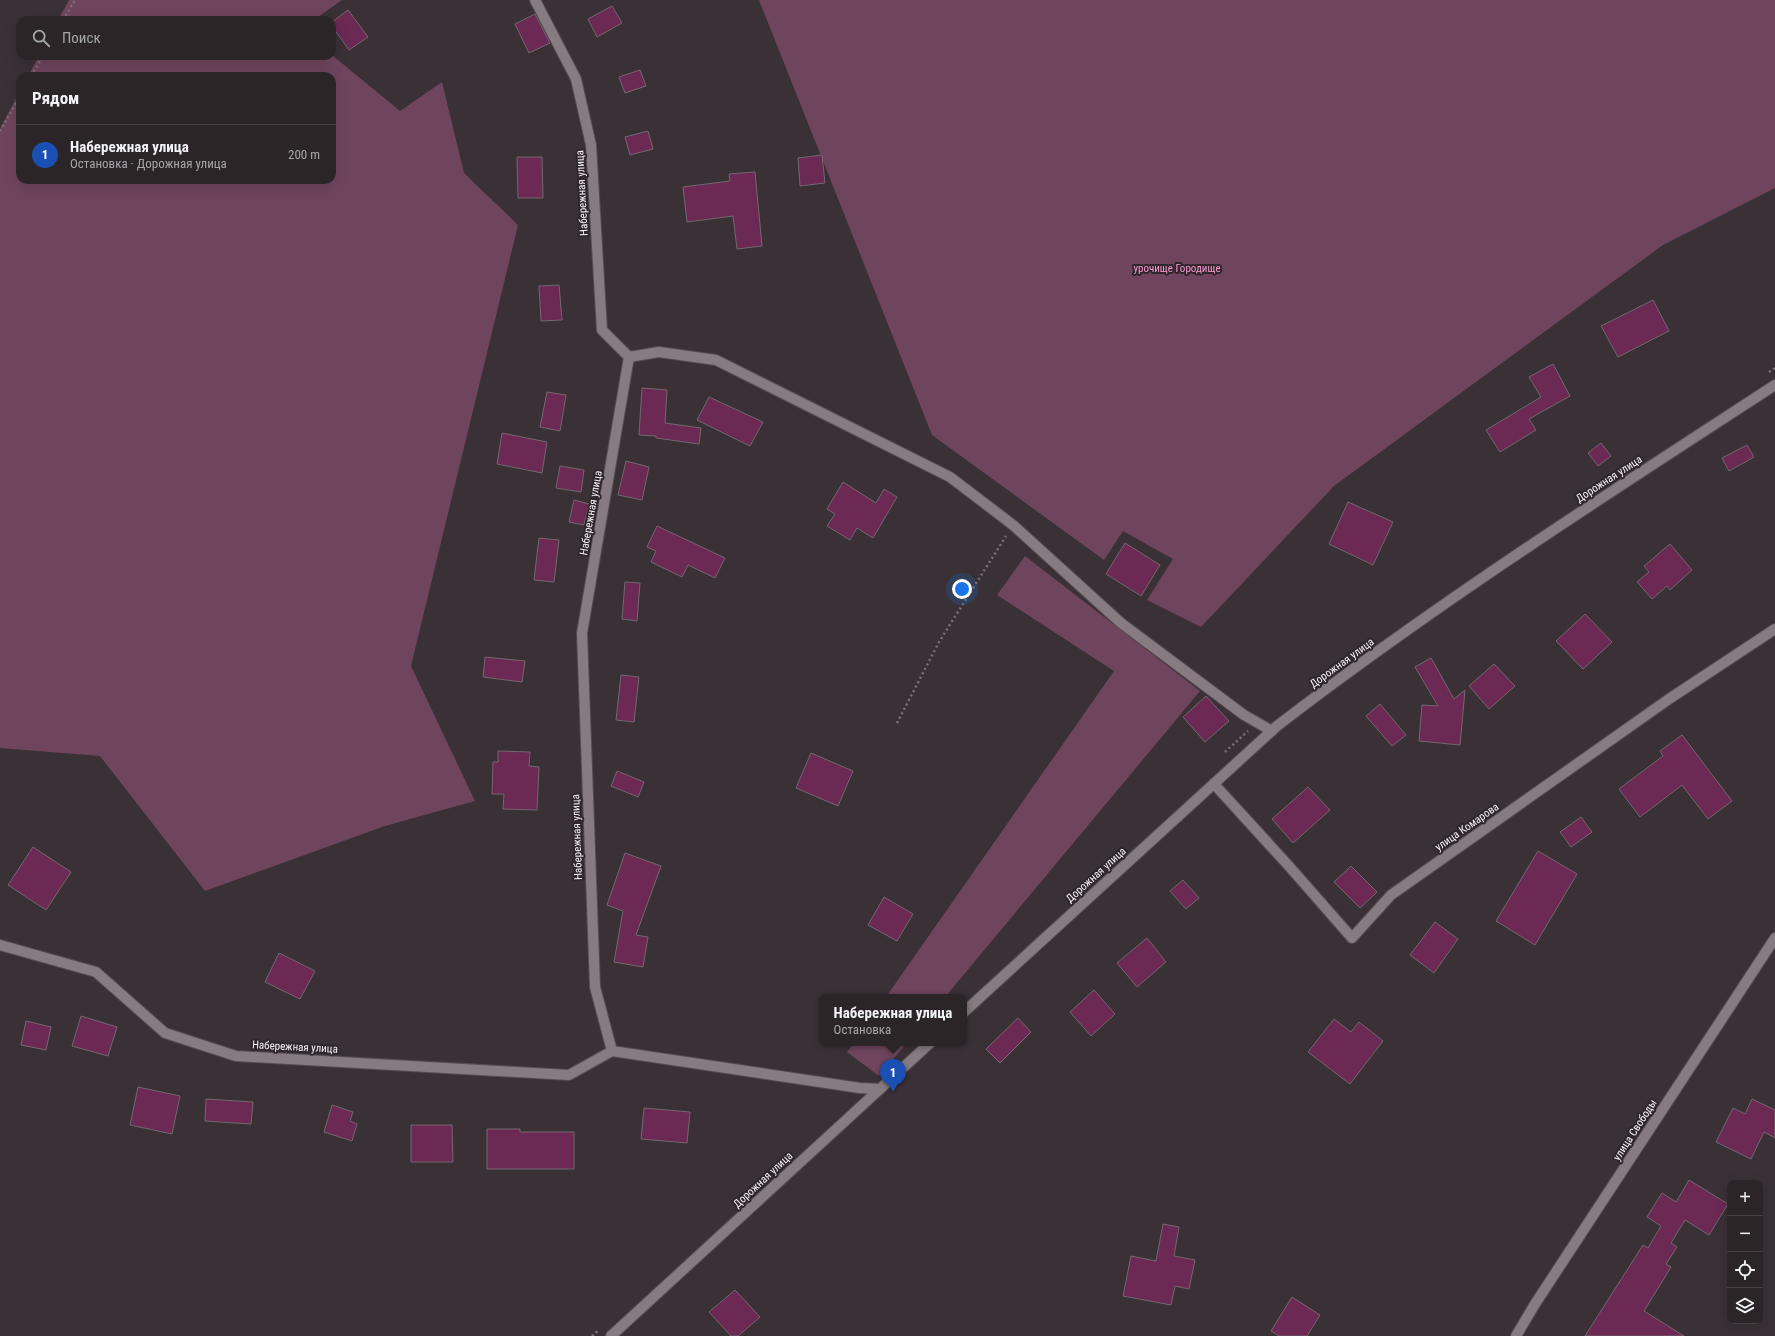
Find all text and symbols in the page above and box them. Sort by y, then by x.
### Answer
search box [16,16,336,60]
icon: search [30,27,52,49]
text: Поиск [62,29,101,47]
text: Рядом [32,88,79,108]
text: Набережная улица [70,138,189,156]
text: 1 [42,147,48,162]
text: 200 m [288,147,320,162]
street label: Набережная улица [573,150,591,236]
text: Остановка · Дорожная улица [70,156,227,171]
park label: урочище Городище [1133,262,1221,275]
street label: Дорожная улица [1573,453,1645,505]
street label: Набережная улица [577,470,605,556]
your location [952,579,972,599]
street label: Дорожная улица [1307,635,1377,691]
street label: Набережная улица [569,794,585,880]
street label: улица Комарова [1433,800,1501,854]
street label: Дорожная улица [1063,845,1129,905]
popup [819,994,967,1046]
text: Набережная улица [834,1004,952,1022]
text: Остановка [834,1022,891,1037]
street label: Набережная улица [252,1038,338,1056]
pin: 1 [880,1059,906,1092]
street label: улица Свободы [1610,1097,1660,1163]
street label: Дорожная улица [731,1149,795,1211]
map controls [1727,1180,1763,1324]
button: + [1727,1180,1763,1216]
button: − [1727,1216,1763,1252]
button: locate [1727,1252,1763,1288]
button: layers [1727,1288,1763,1324]

